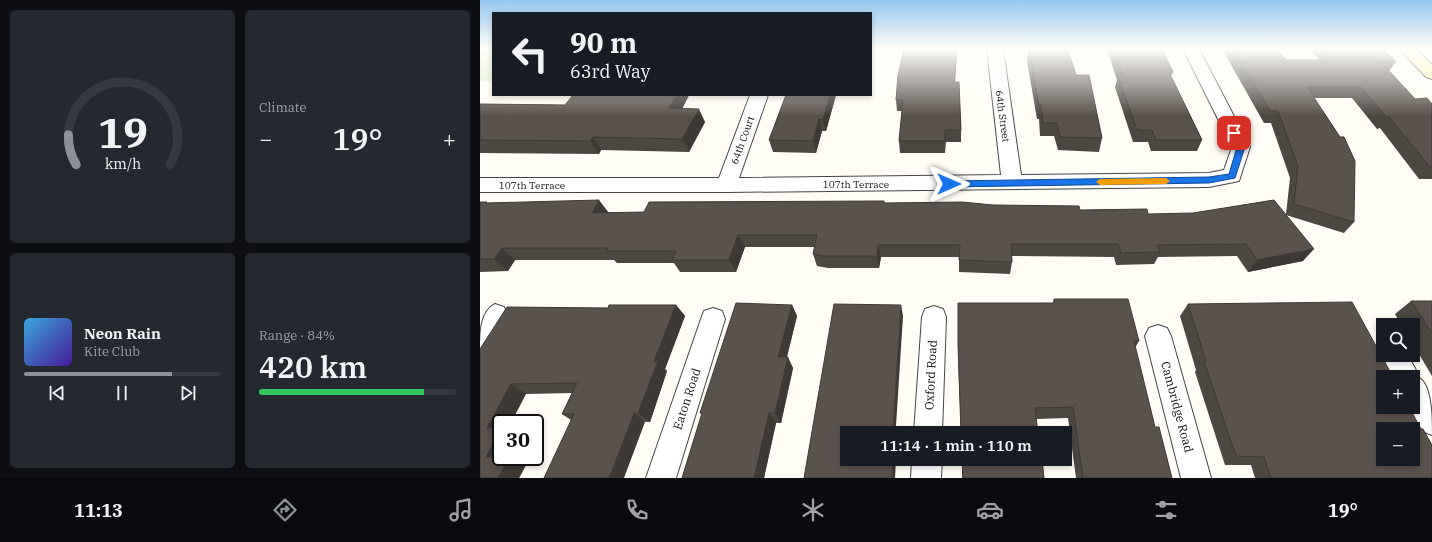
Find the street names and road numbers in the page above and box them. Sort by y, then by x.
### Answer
street label: 64th Street [992,89,1013,143]
street label: 64th Court [728,114,757,166]
street label: 107th Terrace [823,178,889,191]
street label: 107th Terrace [499,179,565,192]
street label: Oxford Road [921,340,940,410]
street label: Cambridge Road [1158,360,1197,454]
street label: Eaton Road [669,366,704,432]

